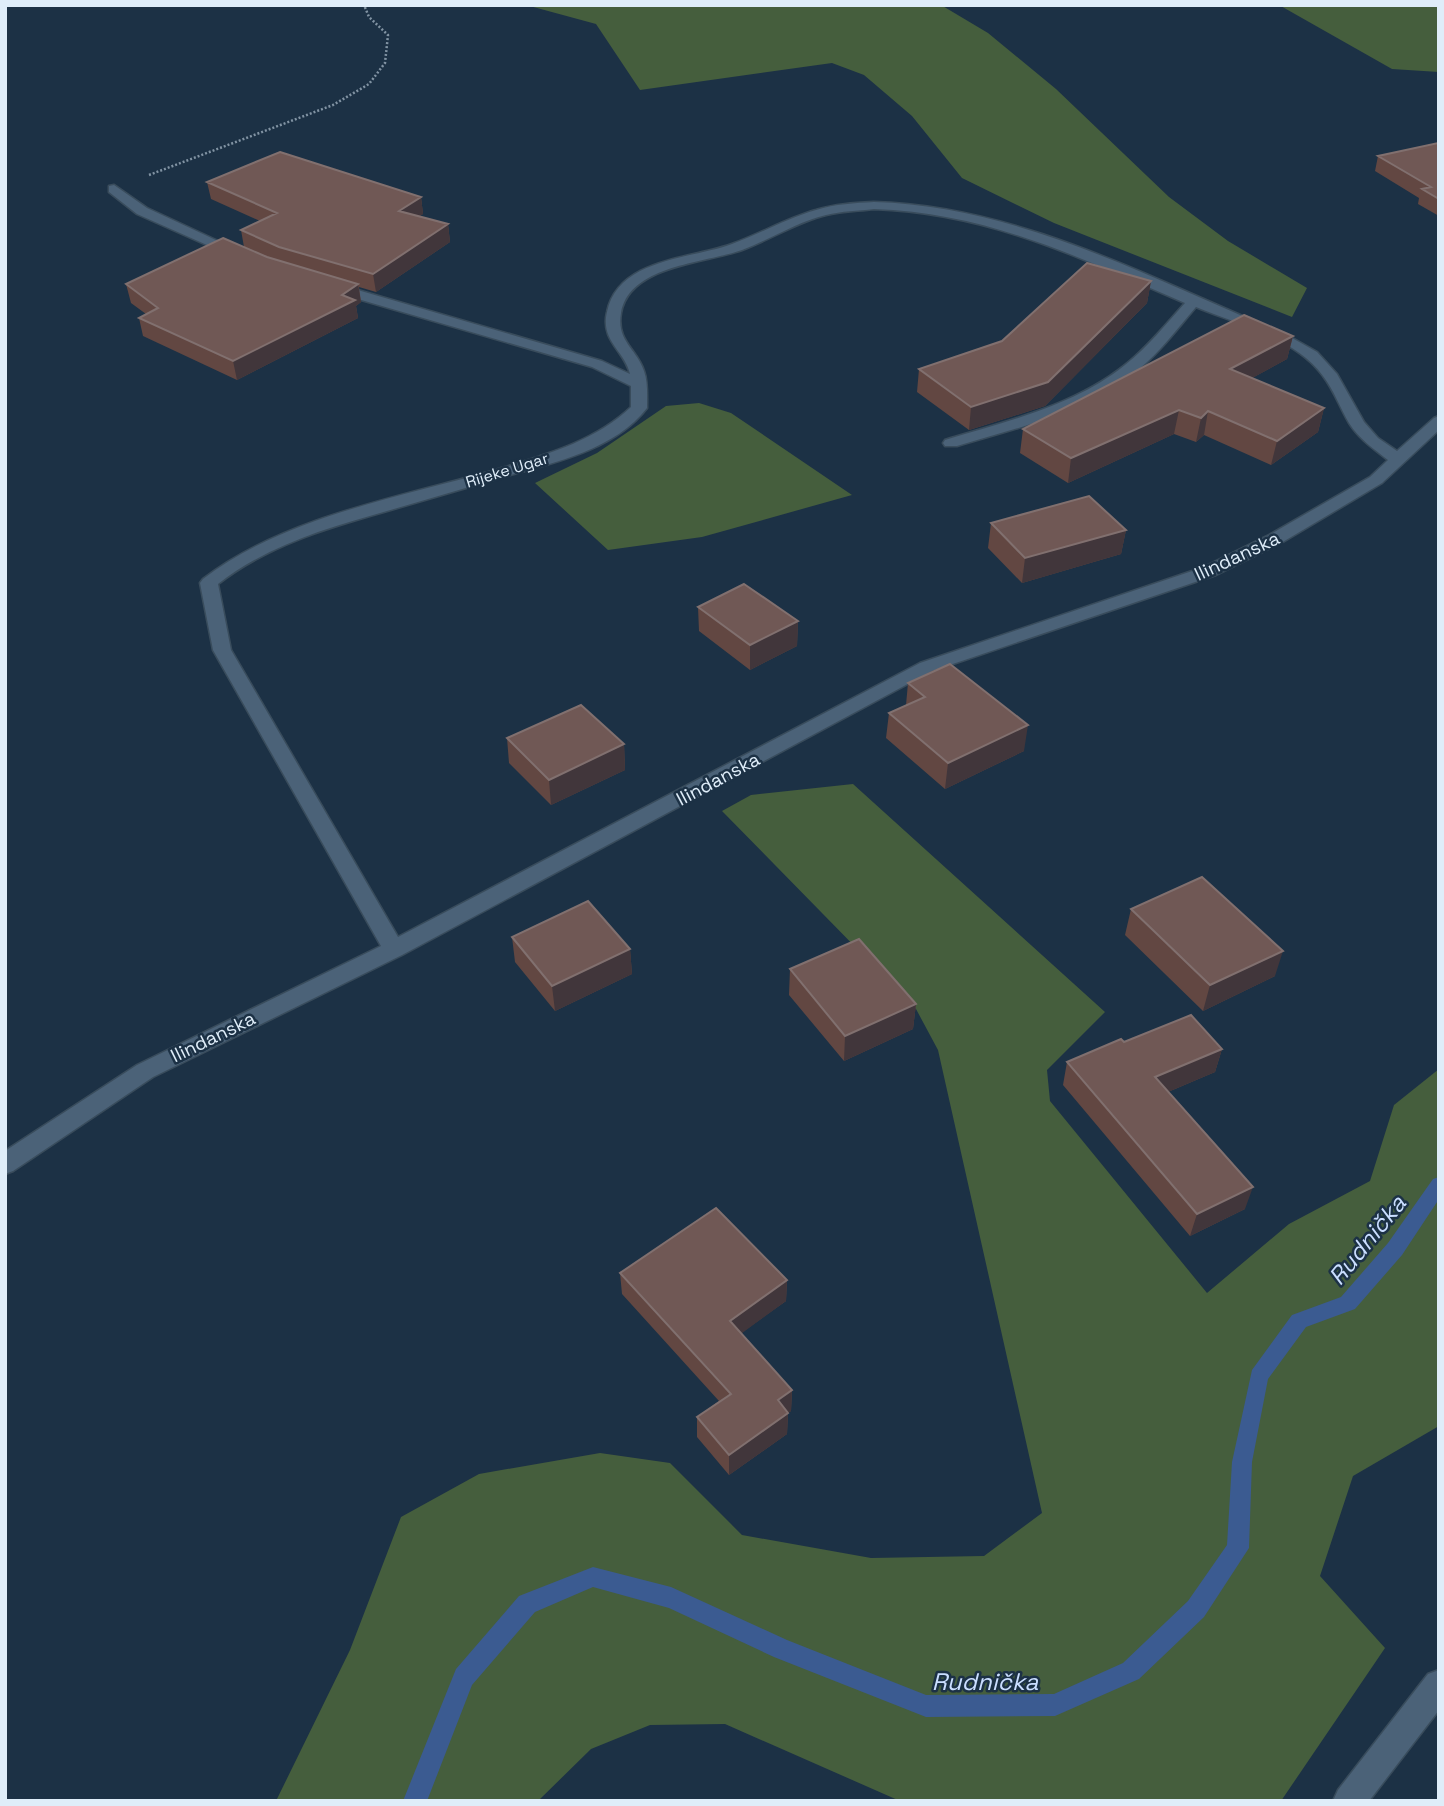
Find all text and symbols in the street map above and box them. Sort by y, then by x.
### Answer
street label: Rijeke Ugar [463,447,551,493]
street label: Ilindanska [1190,525,1284,587]
street label: Ilindanska [672,746,764,811]
street label: Ilindanska [166,1006,260,1068]
water label: Rudnička [1321,1189,1413,1291]
water label: Rudnička [932,1666,1039,1697]

